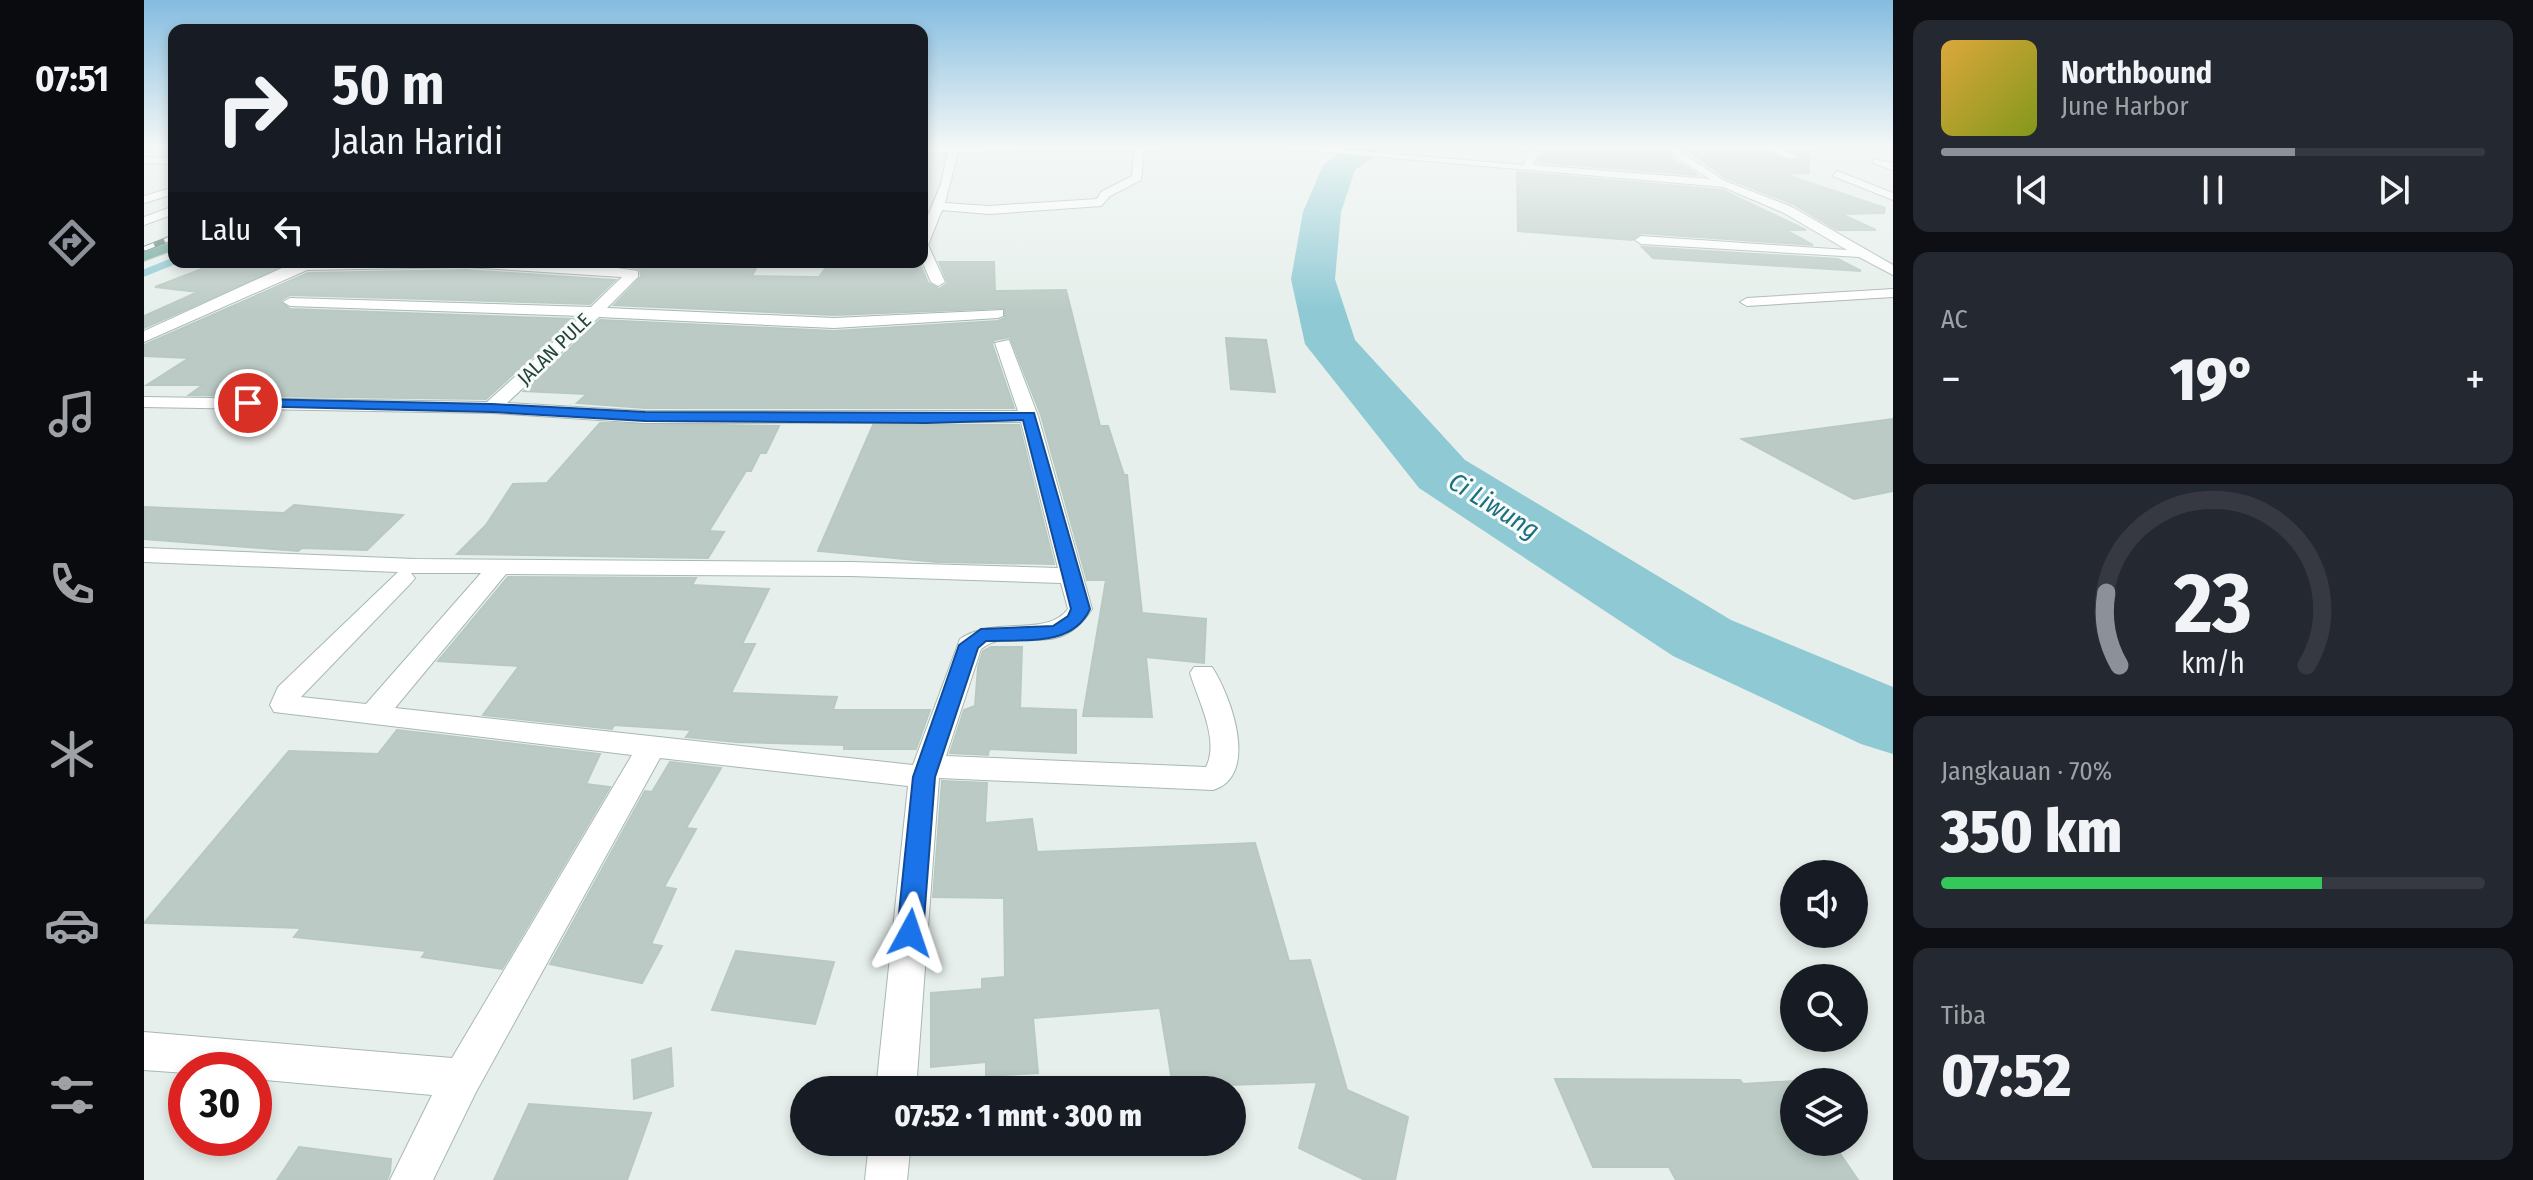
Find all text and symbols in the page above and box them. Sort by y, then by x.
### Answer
text: 50 m [332,52,444,119]
text: Northbound [2061,55,2212,91]
icon: right [200,56,304,160]
text: 07:51 [35,57,109,101]
text: June Harbor [2061,91,2189,122]
text: Jalan Haridi [332,120,503,164]
icon: previous [2010,168,2054,212]
icon: pause [2191,168,2235,212]
icon: next [2372,168,2416,212]
icon: left [267,208,311,252]
text: Lalu [200,212,251,248]
icon: directions [44,215,100,271]
text: AC [1941,304,1968,335]
street label: JALAN PULE [512,308,596,390]
text: 19° [2170,344,2256,416]
text: − [1941,353,1961,406]
text: + [2465,353,2485,406]
pin [214,369,282,437]
icon: arrive [226,381,270,425]
icon: music [44,386,100,442]
water label: Ci Liwung [1443,466,1545,546]
text: 23 [2173,554,2252,654]
icon: phone [44,556,100,612]
text: km/h [2181,646,2245,681]
icon: climate [44,726,100,782]
text: Jangkauan · 70% [1941,756,2112,787]
text: 350 km [1941,796,2122,868]
map controls [1780,860,1868,1156]
button: sound [1780,860,1868,948]
position arrow [868,891,952,975]
icon: car [44,897,100,953]
button: search [1780,964,1868,1052]
text: Tiba [1941,1000,1986,1031]
text: 07:52 [1941,1040,2071,1112]
speed limit sign: 30 [168,1052,272,1156]
icon: filters [44,1067,100,1123]
button: layers [1780,1068,1868,1156]
text: 07:52 · 1 mnt · 300 m [894,1098,1142,1134]

